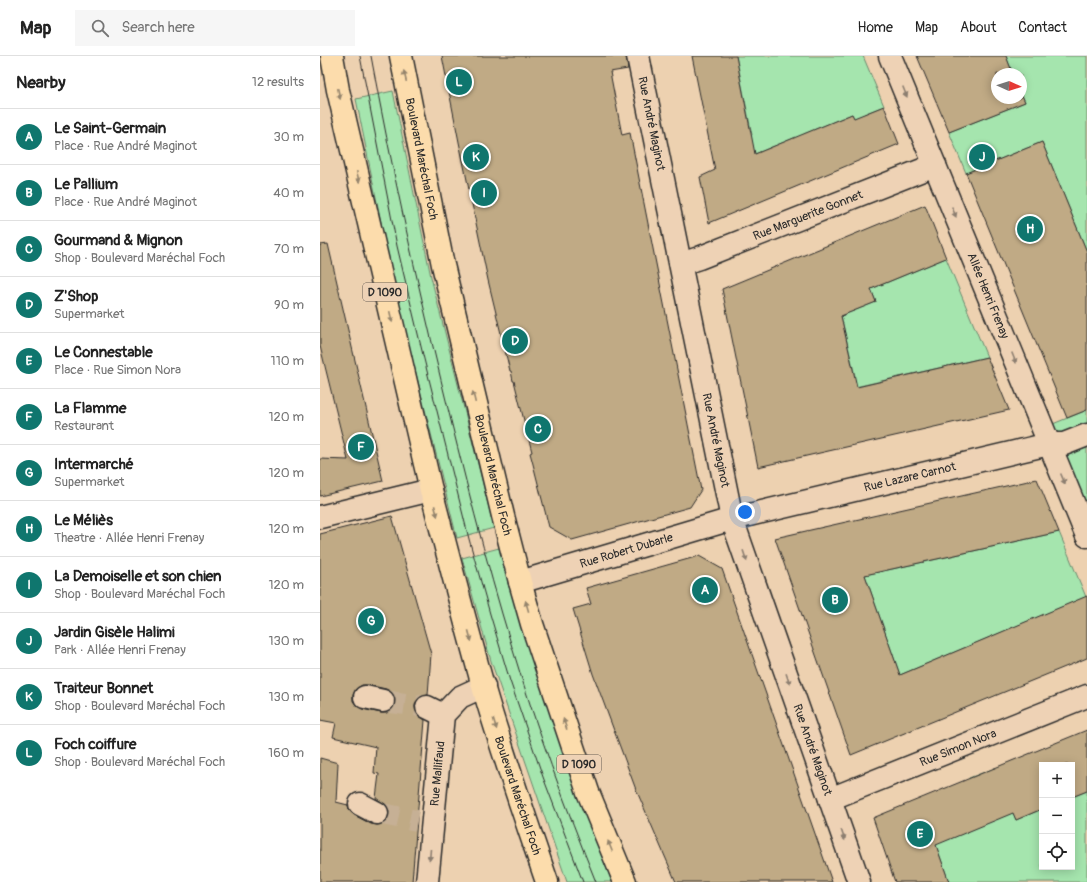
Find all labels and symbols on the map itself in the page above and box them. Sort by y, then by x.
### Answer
pin: L [446,67,472,97]
north arrow [991,68,1027,104]
one-way arrow [402,70,408,82]
street label: Rue André Maginot [634,75,668,172]
one-way arrow [902,87,908,99]
one-way arrow [337,88,343,100]
street label: Boulevard Maréchal Foch [402,97,441,222]
pin: K [463,142,489,172]
pin: J [969,142,995,172]
one-way arrow [356,170,362,183]
pin: I [471,178,497,208]
street label: Rue Marguerite Gonnet [751,187,865,244]
one-way arrow [951,207,957,219]
pin: H [1017,214,1043,244]
street label: Allée Henri Frenay [964,251,1012,341]
road number: D 1090 [363,283,407,301]
one-way arrow [388,311,394,323]
pin: D [502,326,528,356]
one-way arrow [1011,353,1017,364]
one-way arrow [471,390,477,403]
street label: Rue André Maginot [699,392,732,489]
street label: Boulevard Maréchal Foch [471,413,515,538]
pin: C [525,414,551,444]
pin: F [348,432,374,462]
street label: Rue Lazare Carnot [863,459,958,496]
one-way arrow [1061,473,1067,485]
your location [735,502,755,522]
one-way arrow [433,505,439,517]
street label: Rue Robert Dubarle [578,530,675,572]
one-way arrow [742,550,748,562]
pin: A [692,575,718,605]
pin: B [822,585,848,615]
one-way arrow [524,600,530,612]
pin: G [358,606,384,636]
one-way arrow [467,631,473,643]
one-way arrow [785,673,791,685]
street label: Rue André Maginot [789,702,835,798]
one-way arrow [492,718,498,730]
one-way arrow [562,718,568,730]
street label: Rue Simon Nora [918,726,999,770]
street label: Boulevard Maréchal Foch [491,735,544,857]
street label: Rue Mallifaud [427,740,448,807]
road number: D 1090 [557,755,601,773]
pin: E [907,819,933,849]
one-way arrow [840,830,846,842]
one-way arrow [607,840,613,851]
one-way arrow [426,849,433,861]

